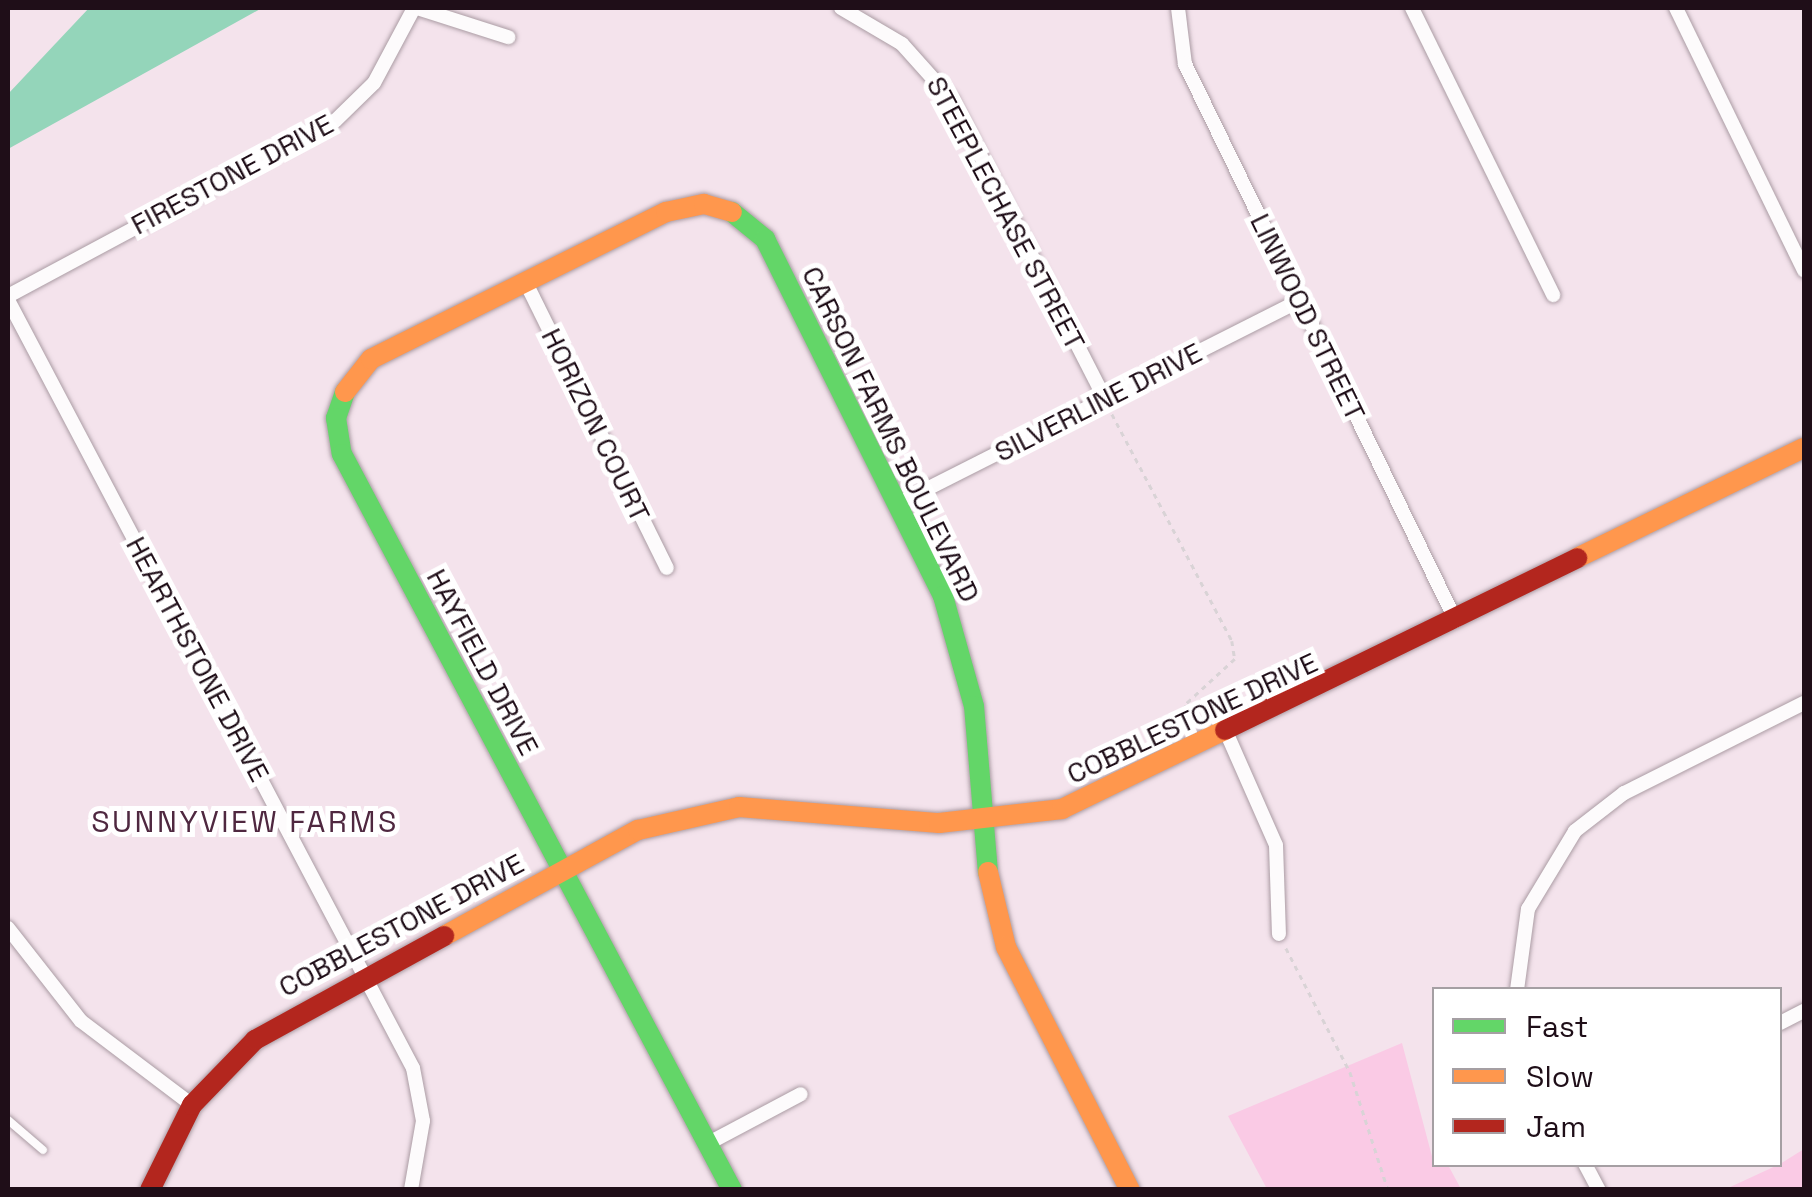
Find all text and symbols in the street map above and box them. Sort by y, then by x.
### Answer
street label: STEEPLECHASE STREET [920,71,1092,355]
street label: FIRESTONE DRIVE [125,107,339,241]
street label: LINWOOD STREET [1243,208,1373,426]
street label: CARSON FARMS BOULEVARD [795,261,987,607]
street label: HORIZON COURT [535,323,657,527]
street label: SILVERLINE DRIVE [989,335,1207,469]
street label: HEARTHSTONE DRIVE [119,531,277,787]
street label: HAYFIELD DRIVE [420,563,546,761]
street label: COBBLESTONE DRIVE [1061,645,1323,791]
district label: SUNNYVIEW FARMS [91,804,399,840]
street label: COBBLESTONE DRIVE [273,846,529,1004]
legend [1432,987,1782,1167]
text: Fast [1526,1007,1588,1046]
text: Slow [1526,1057,1594,1096]
text: Jam [1526,1107,1586,1146]

